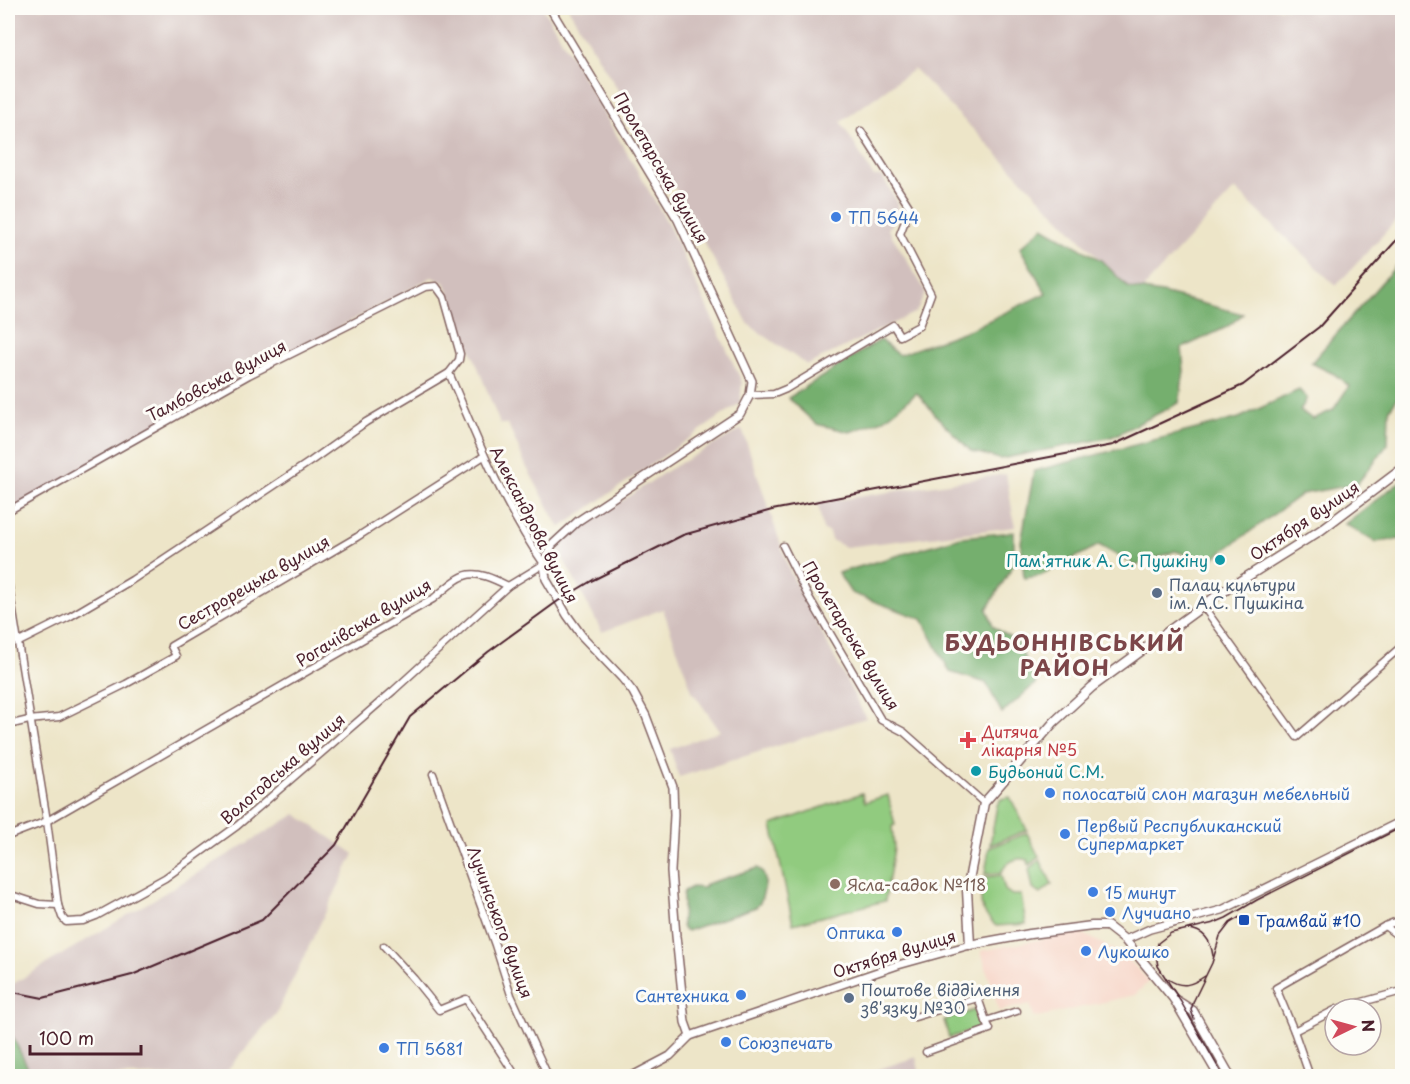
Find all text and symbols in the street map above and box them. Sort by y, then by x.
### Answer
street label: Пролетарська вулиця [609,87,715,247]
place label: ТП 5644 [848,205,919,229]
marker: ТП 5644 [829,210,843,224]
street label: Тамбовська вулиця [142,333,290,427]
street label: Александрова вулиця [485,441,585,607]
street label: Октября вулиця [1244,474,1364,566]
street label: Сестрорецька вулиця [172,529,334,635]
place label: Пам'ятник А. С. Пушкіну [1006,548,1208,572]
marker: Пам'ятник А. С. Пушкіну [1213,553,1227,567]
street label: Пролетарська вулиця [798,556,906,714]
street label: Рогачівська вулиця [291,572,435,672]
place label: Палац культури ім. А.С. Пушкіна [1169,572,1304,614]
marker: Палац культури ім. А.С. Пушкіна [1150,586,1164,600]
district label: БУДЬОННІВСЬКИЙ РАЙОН [945,625,1185,683]
street label: Вологодська вулиця [214,707,350,829]
place label: Дитяча лікарня №5 [981,719,1077,761]
marker: Дитяча лікарня №5 [959,731,977,749]
place label: Будьоний С.М. [988,759,1104,783]
marker: Будьоний С.М. [969,764,983,778]
place label: полосатый слон магазин мебельный [1062,781,1350,805]
marker: полосатый слон магазин мебельный [1043,786,1057,800]
place label: Первый Республиканский Супермаркет [1077,813,1282,855]
marker: Первый Республиканский Супермаркет [1058,827,1072,841]
street label: Лучинського вулиця [462,843,540,1001]
place label: Ясла-садок №118 [847,872,986,896]
marker: Ясла-садок №118 [828,877,842,891]
place label: 15 минут [1105,880,1176,904]
marker: 15 минут [1086,885,1100,899]
place label: Лучиано [1122,900,1191,924]
marker: Лучиано [1103,905,1117,919]
place label: Трамвай #10 [1256,908,1361,932]
marker: Трамвай #10 [1237,913,1251,927]
place label: Оптика [826,920,885,944]
street label: Октября вулиця [829,923,959,983]
marker: Оптика [890,925,904,939]
place label: Лукошко [1098,939,1169,963]
marker: Лукошко [1079,944,1093,958]
place label: Поштове відділення зв'язку №30 [860,977,1020,1019]
place label: Сантехника [635,983,729,1007]
marker: Сантехника [734,988,748,1002]
marker: Поштове відділення зв'язку №30 [842,991,856,1005]
north arrow [1323,997,1383,1057]
scale bar [30,1018,141,1056]
text: N [1356,1018,1381,1033]
text: 100 m [39,1024,94,1051]
place label: Союзпечать [738,1030,833,1054]
marker: Союзпечать [719,1035,733,1049]
place label: ТП 5681 [396,1036,463,1060]
marker: ТП 5681 [377,1041,391,1055]

